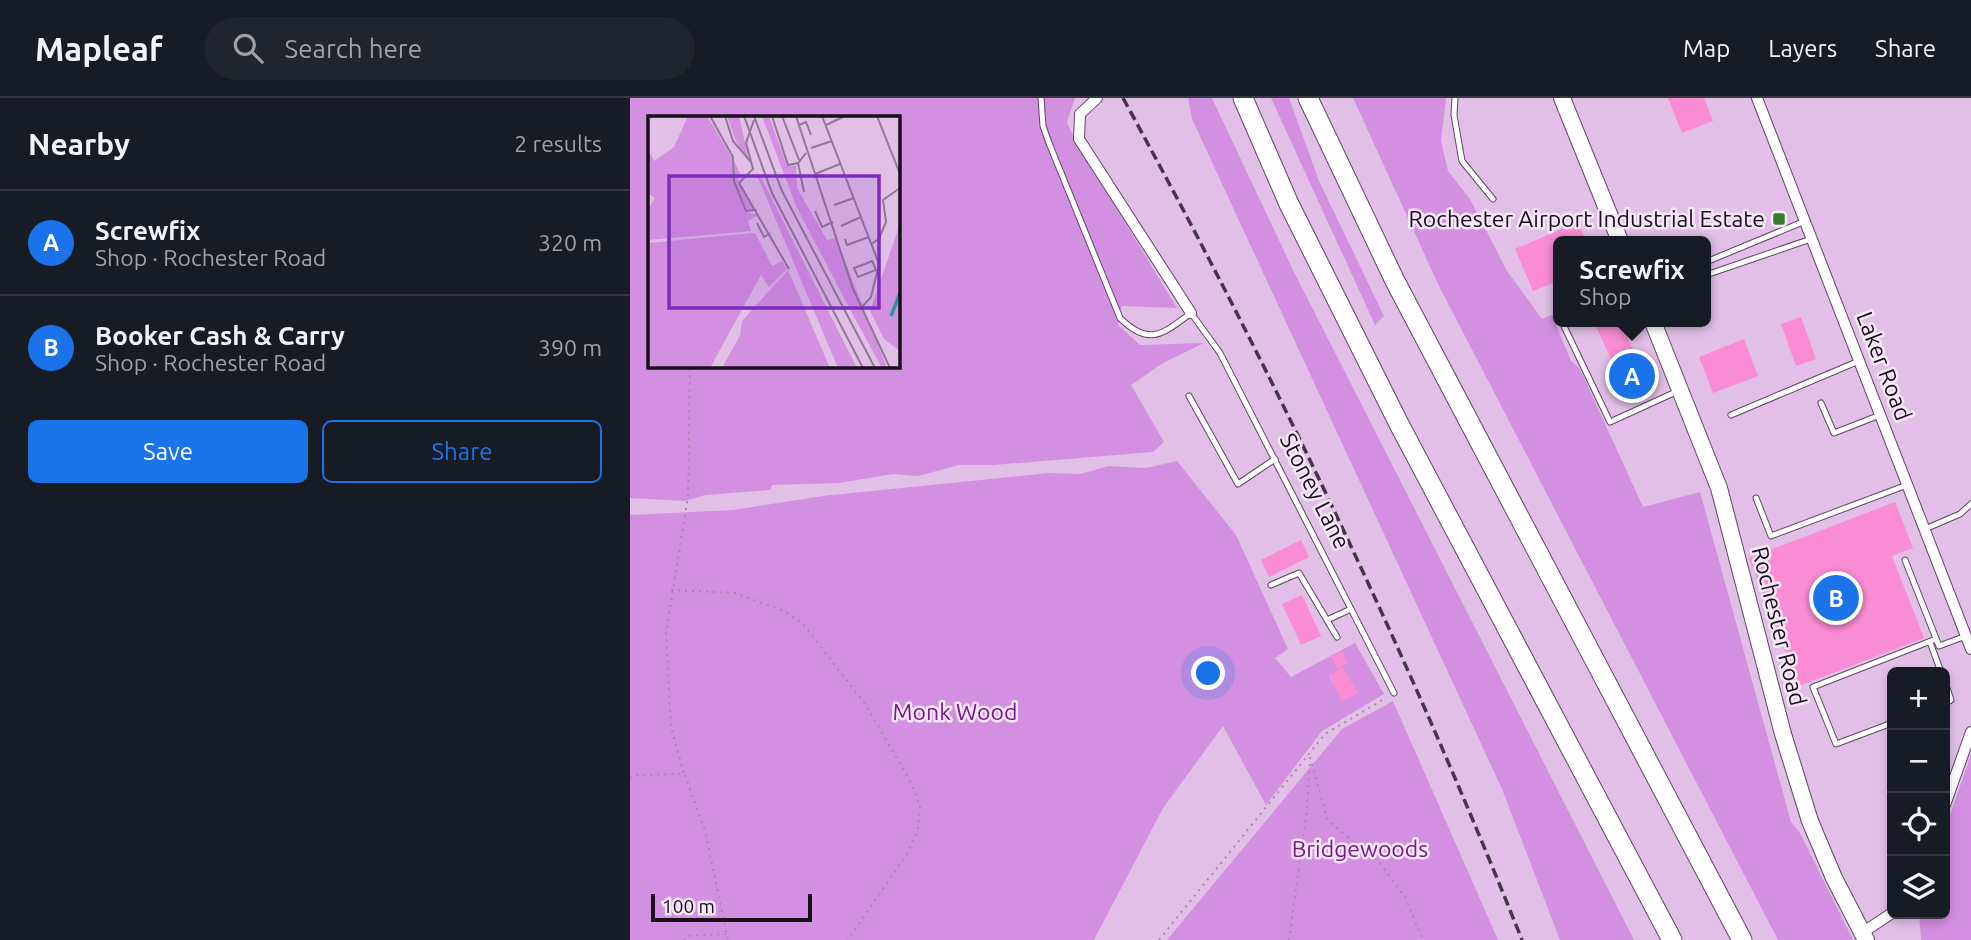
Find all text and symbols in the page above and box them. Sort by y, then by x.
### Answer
search box [205,17,695,80]
icon: search [229,29,267,67]
text: Mapleaf [35,30,163,67]
text: Search here [285,34,422,63]
text: Map [1683,35,1730,62]
text: Layers [1768,35,1837,62]
text: Share [1875,35,1936,62]
inset map [648,116,900,368]
text: Nearby [28,127,130,161]
text: 2 results [514,131,602,156]
place label: Rochester Airport Industrial Estate [1408,206,1765,231]
marker: Rochester Airport Industrial Estate [1771,211,1787,227]
text: Screwfix [95,216,200,245]
text: A [43,230,59,255]
text: 320 m [538,230,602,255]
popup [1553,236,1711,327]
text: Shop · Rochester Road [95,245,326,270]
text: Screwfix [1579,255,1685,284]
text: Shop [1579,284,1631,309]
street label: Laker Road [1852,308,1917,424]
text: Booker Cash & Carry [95,321,345,350]
text: B [43,335,59,360]
text: 390 m [538,335,602,360]
text: Shop · Rochester Road [95,350,326,375]
pin: A [1609,350,1655,402]
button: Save [28,420,308,483]
button: Share [322,420,602,483]
street label: Stoney Lane [1276,429,1355,553]
street label: Rochester Road [1748,544,1811,708]
pin: B [1813,572,1859,624]
your location [1191,656,1225,690]
map controls [1887,667,1950,919]
button: + [1887,667,1950,730]
park label: Monk Wood [893,699,1017,724]
button: − [1887,730,1950,793]
button: locate [1887,793,1950,856]
park label: Bridgewoods [1292,836,1428,861]
button: layers [1887,856,1950,919]
scale bar [651,891,812,923]
text: 100 m [662,895,715,917]

